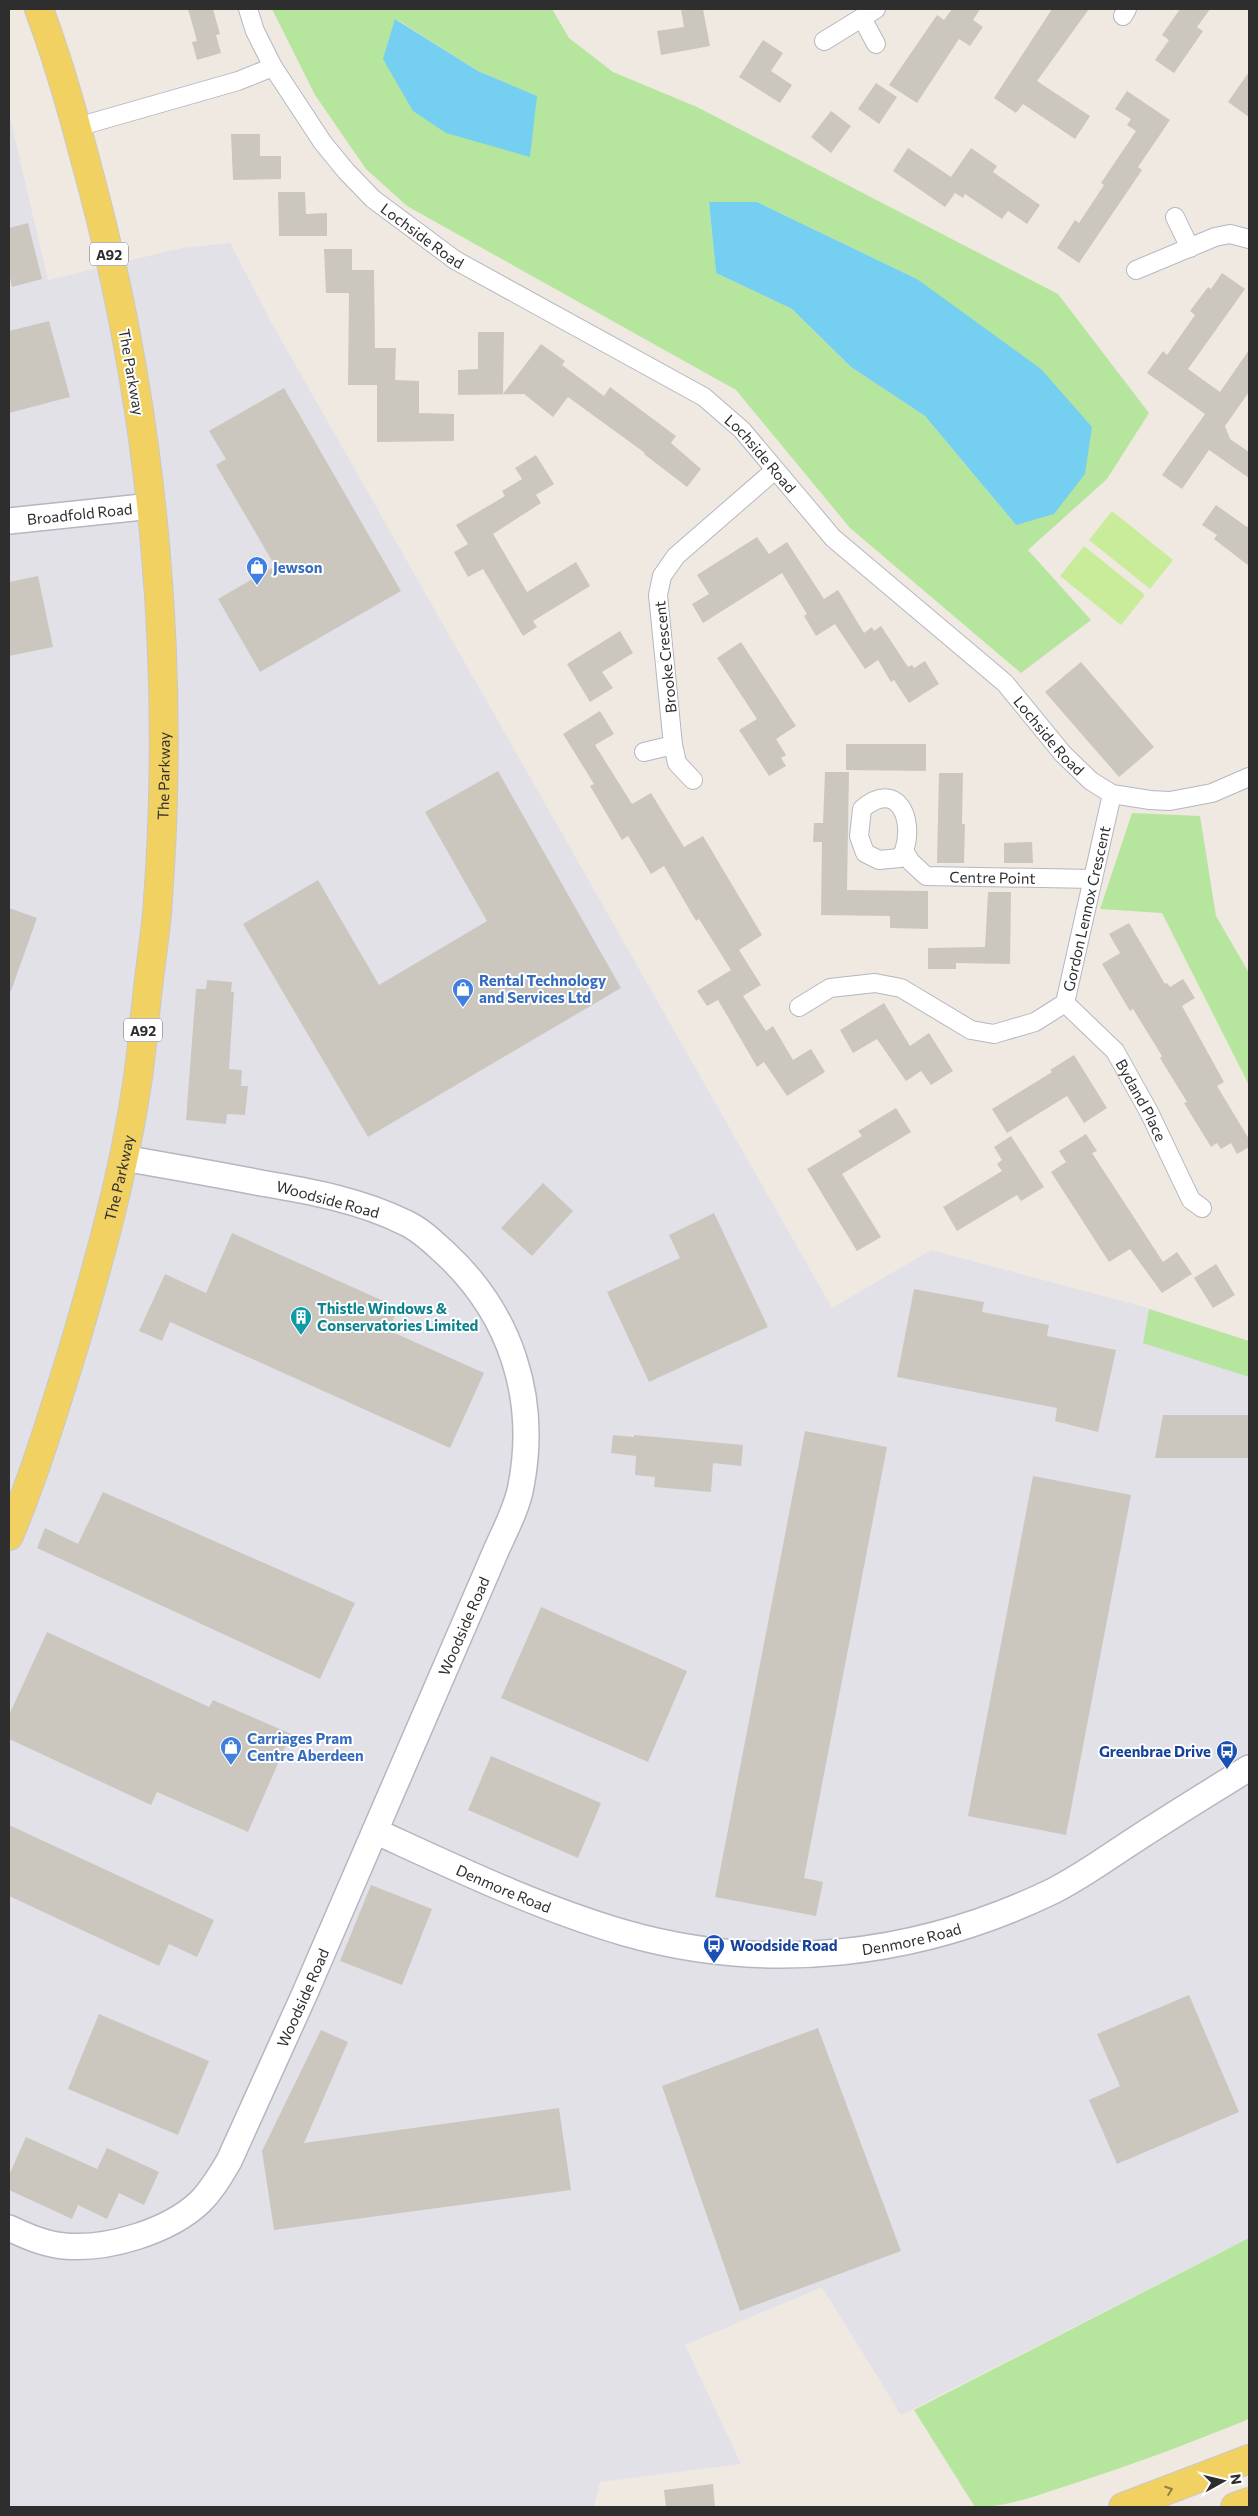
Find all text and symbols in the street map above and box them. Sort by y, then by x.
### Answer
street label: Lochside Road [377,199,467,272]
road number: A92 [90,242,128,266]
street label: The Parkway [116,327,149,417]
street label: Lochside Road [721,410,800,496]
street label: Broadfold Road [26,499,133,528]
shop icon: Jewson [245,555,269,586]
place label: Jewson [273,558,322,576]
street label: Brooke Crescent [650,600,680,714]
street label: Lochside Road [1010,692,1088,779]
street label: The Parkway [153,732,173,820]
street label: Gordon Lennox Crescent [1059,824,1114,993]
street label: Centre Point [949,867,1036,887]
place label: Rental Technology and Services Ltd [479,971,607,1006]
shop icon: Rental Technology and Services Ltd [451,977,475,1008]
road number: A92 [124,1018,162,1042]
street label: Bydand Place [1112,1056,1171,1144]
street label: The Parkway [100,1133,137,1223]
street label: Woodside Road [274,1177,382,1221]
place label: Thistle Windows & Conservatories Limited [317,1299,478,1334]
building icon: Thistle Windows & Conservatories Limited [289,1305,313,1336]
street label: Woodside Road [434,1574,493,1678]
place label: Carriages Pram Centre Aberdeen [247,1729,364,1764]
shop icon: Carriages Pram Centre Aberdeen [219,1735,243,1766]
bus stop icon: Greenbrae Drive [1215,1739,1239,1770]
place label: Greenbrae Drive [1099,1742,1211,1760]
street label: Denmore Road [454,1860,554,1916]
street label: Denmore Road [861,1919,963,1958]
bus stop icon: Woodside Road [702,1933,726,1964]
place label: Woodside Road [730,1936,838,1954]
street label: Woodside Road [273,1946,332,2050]
north arrow [1198,2456,1248,2506]
text: N [1227,2473,1246,2486]
one-way arrow [1164,2486,1173,2496]

